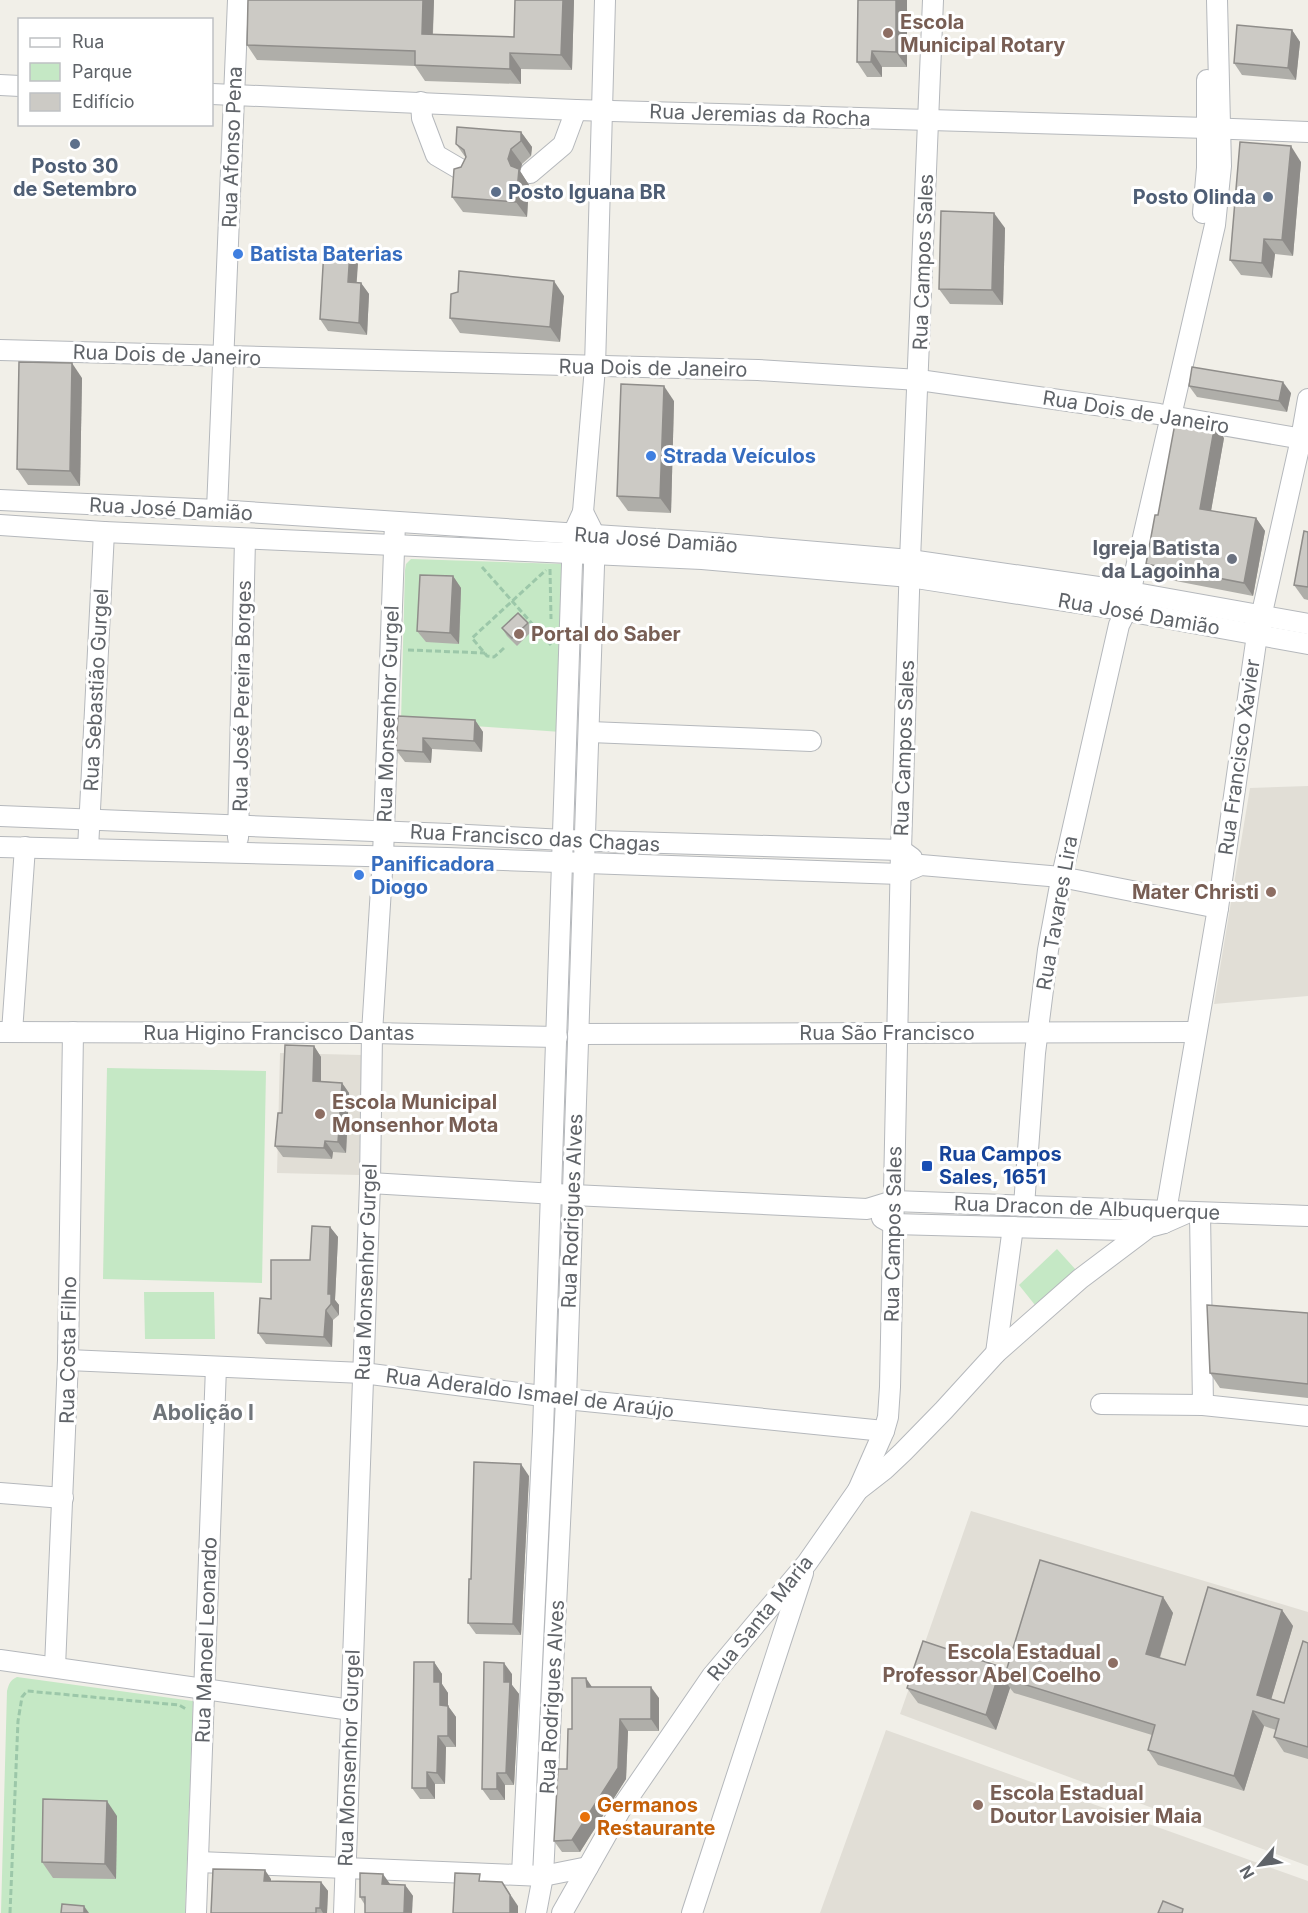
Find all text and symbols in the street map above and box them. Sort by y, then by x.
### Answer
place label: Escola Municipal Rotary [900,10,1065,57]
legend [18,18,213,126]
marker: Escola Municipal Rotary [881,26,895,40]
text: Rua [72,31,104,52]
text: Parque [72,61,132,82]
street label: Rua Afonso Pena [217,66,247,228]
text: Edifício [72,91,135,112]
street label: Rua Jeremias da Rocha [649,99,871,131]
marker: Posto 30 de Setembro [68,137,82,151]
place label: Posto 30 de Setembro [13,154,137,201]
street label: Rua Campos Sales [908,173,938,351]
place label: Posto Iguana BR [508,180,666,204]
marker: Posto Iguana BR [489,185,503,199]
place label: Posto Olinda [1133,185,1256,209]
marker: Posto Olinda [1261,190,1275,204]
place label: Batista Baterias [250,242,403,266]
marker: Batista Baterias [231,247,245,261]
street label: Rua Dois de Janeiro [72,340,262,370]
street label: Rua Dois de Janeiro [558,354,748,382]
street label: Rua Dois de Janeiro [1041,385,1231,439]
place label: Strada Veículos [663,444,816,468]
marker: Strada Veículos [644,449,658,463]
street label: Rua José Damião [88,493,254,525]
street label: Rua José Damião [573,522,739,558]
place label: Igreja Batista da Lagoinha [1093,536,1220,583]
marker: Igreja Batista da Lagoinha [1225,552,1239,566]
street label: Rua José Pereira Borges [228,580,256,812]
street label: Rua Sebastião Gurgel [79,588,113,792]
street label: Rua José Damião [1056,588,1222,640]
street label: Rua Monsenhor Gurgel [372,605,404,823]
place label: Portal do Saber [531,622,681,646]
marker: Portal do Saber [512,627,526,641]
street label: Rua Francisco Xavier [1213,657,1265,857]
street label: Rua Campos Sales [889,659,919,837]
street label: Rua Francisco das Chagas [409,819,661,857]
street label: Rua Tavares Lira [1032,834,1082,992]
place label: Panificadora Diogo [371,852,495,899]
marker: Panificadora Diogo [352,868,366,882]
place label: Mater Christi [1132,880,1259,904]
marker: Mater Christi [1264,885,1278,899]
street label: Rua Higino Francisco Dantas [143,1021,415,1045]
street label: Rua São Francisco [799,1021,975,1045]
place label: Escola Municipal Monsenhor Mota [332,1090,498,1137]
marker: Escola Municipal Monsenhor Mota [313,1107,327,1121]
street label: Rua Rodrigues Alves [557,1113,587,1309]
place label: Rua Campos Sales, 1651 [939,1142,1062,1189]
street label: Rua Campos Sales [879,1146,907,1322]
marker: Rua Campos Sales, 1651 [920,1159,934,1173]
street label: Rua Monsenhor Gurgel [350,1163,382,1381]
street label: Rua Dracon de Albuquerque [953,1191,1221,1225]
street label: Rua Costa Filho [55,1276,81,1424]
street label: Rua Aderaldo Ismael de Araújo [384,1363,676,1423]
district label: Abolição I [152,1400,254,1425]
street label: Rua Manoel Leonardo [190,1537,222,1743]
street label: Rua Santa Maria [702,1551,818,1685]
street label: Rua Rodrigues Alves [535,1599,569,1795]
place label: Escola Estadual Professor Abel Coelho [882,1640,1101,1687]
street label: Rua Monsenhor Gurgel [333,1649,365,1867]
marker: Escola Estadual Professor Abel Coelho [1106,1656,1120,1670]
place label: Escola Estadual Doutor Lavoisier Maia [990,1781,1202,1828]
place label: Germanos Restaurante [597,1793,716,1840]
marker: Escola Estadual Doutor Lavoisier Maia [971,1798,985,1812]
marker: Germanos Restaurante [578,1810,592,1824]
north arrow [1230,1835,1290,1895]
text: N [1235,1862,1259,1882]

